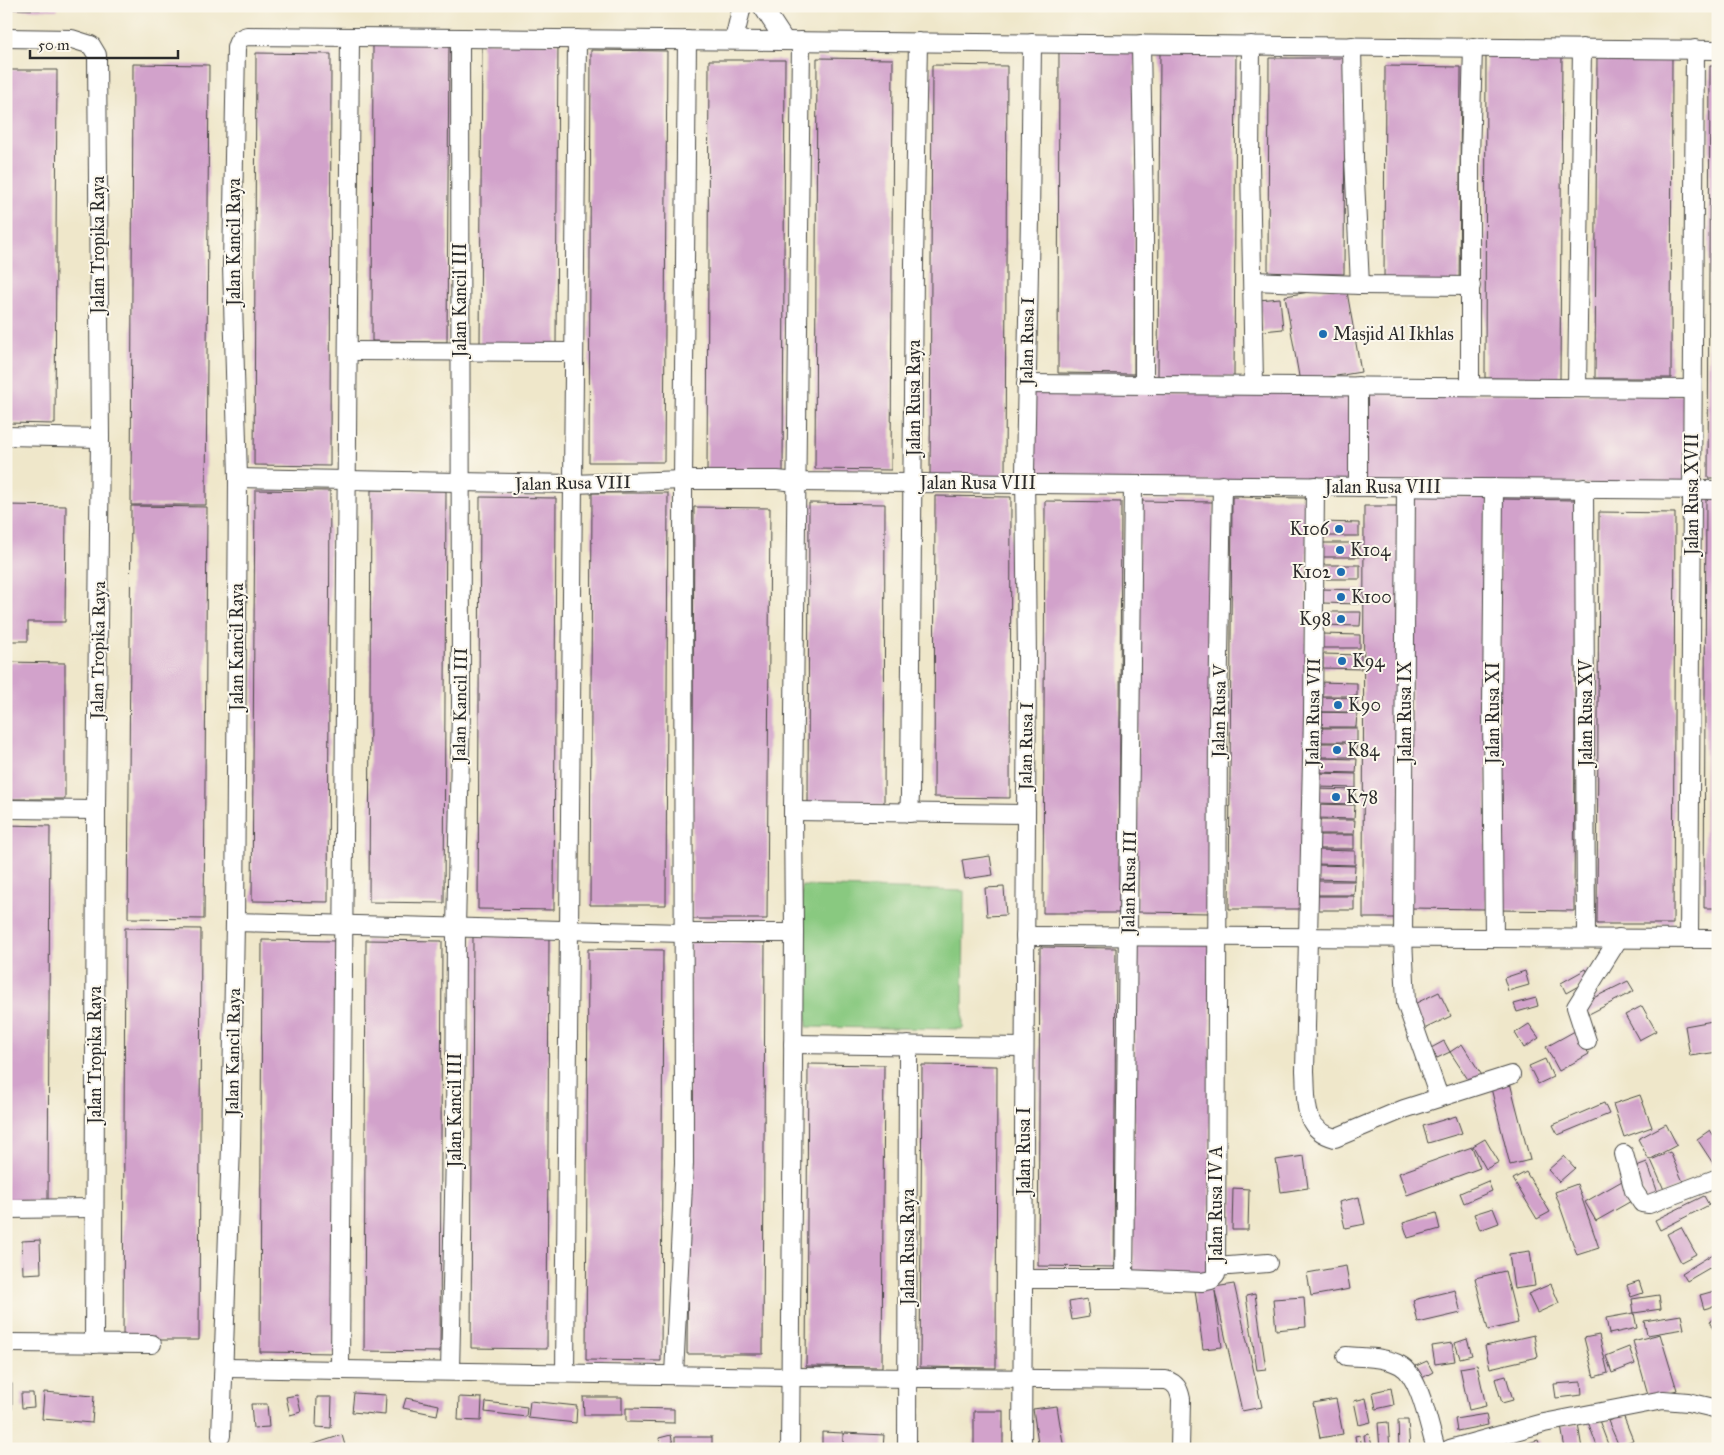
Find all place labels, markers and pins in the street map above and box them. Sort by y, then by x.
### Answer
place label: Masjid Al Ikhlas [1333,323,1454,345]
marker: Masjid Al Ikhlas [1317,328,1329,340]
place label: K106 [1289,518,1330,540]
marker: K106 [1333,523,1345,535]
place label: K104 [1350,539,1391,561]
marker: K104 [1334,544,1346,556]
place label: K102 [1292,561,1331,583]
marker: K102 [1335,566,1347,578]
place label: K100 [1351,586,1392,608]
marker: K100 [1335,591,1347,603]
place label: K98 [1299,608,1331,630]
marker: K98 [1335,613,1347,625]
place label: K94 [1352,650,1385,672]
marker: K94 [1336,655,1348,667]
place label: K90 [1348,694,1381,716]
marker: K90 [1332,699,1344,711]
place label: K84 [1347,739,1380,761]
marker: K84 [1331,744,1343,756]
place label: K78 [1346,786,1378,808]
marker: K78 [1330,791,1342,803]

